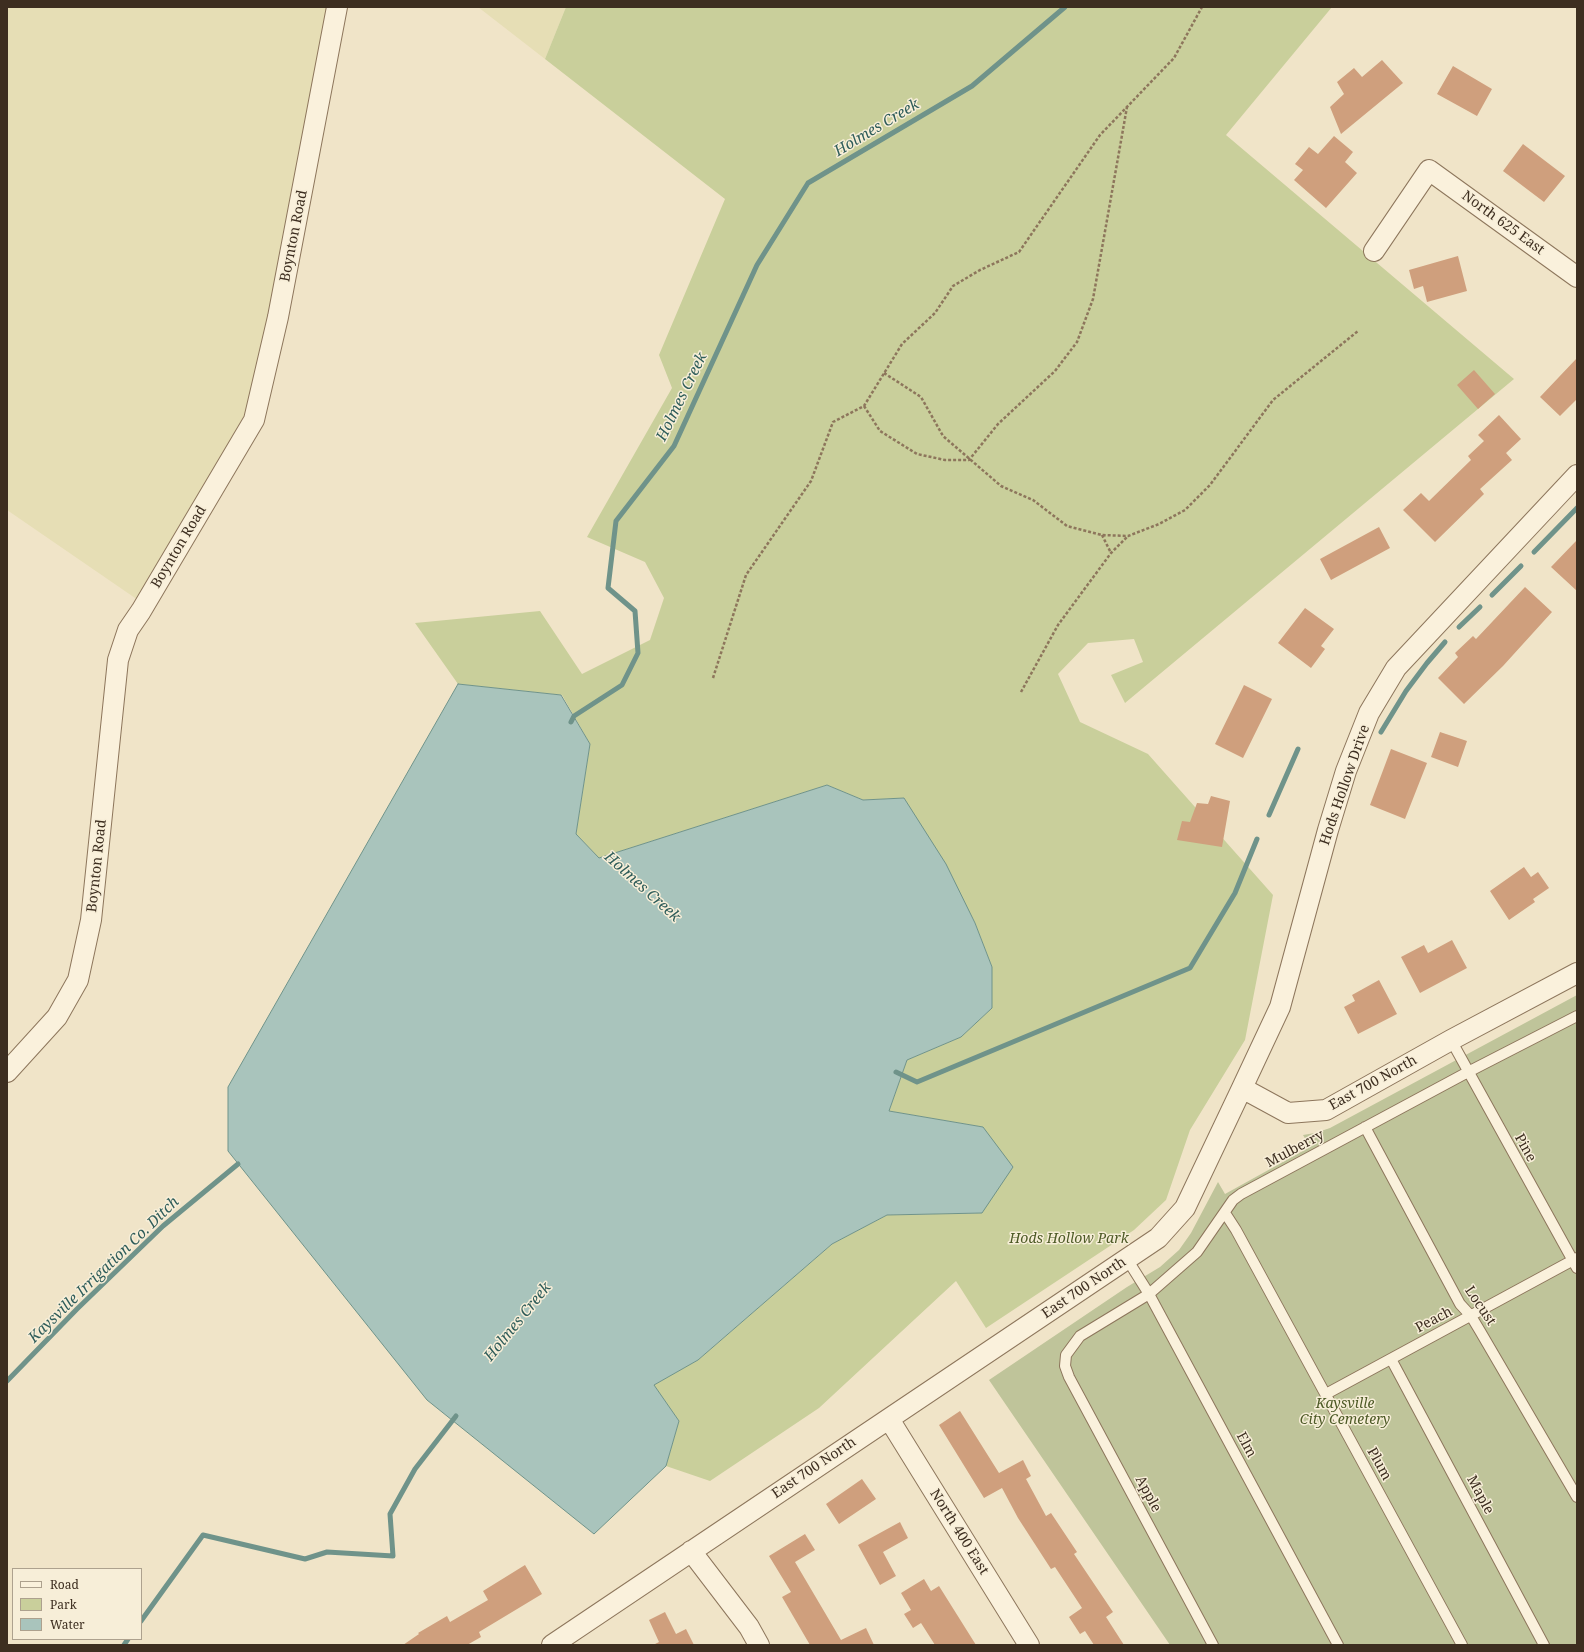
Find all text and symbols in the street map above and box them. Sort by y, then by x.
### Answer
water label: Holmes Creek [831,96,923,160]
street label: North 625 East [1459,187,1547,259]
street label: Boynton Road [277,189,311,283]
water label: Holmes Creek [653,350,711,444]
street label: Boynton Road [148,503,210,591]
street label: Hods Hollow Drive [1317,723,1373,847]
street label: Boynton Road [84,819,110,913]
water label: Holmes Creek [600,848,684,926]
street label: East 700 North [1326,1052,1420,1114]
street label: Mulberry [1263,1127,1327,1171]
street label: Pine [1511,1131,1539,1165]
water label: Kaysville Irrigation Co. Ditch [25,1193,183,1347]
park label: Hods Hollow Park [1009,1231,1129,1247]
street label: East 700 North [1039,1254,1129,1322]
water label: Holmes Creek [481,1279,555,1365]
street label: Locust [1461,1283,1499,1329]
street label: Peach [1413,1303,1455,1337]
park label: Kaysville City Cemetery [1300,1396,1390,1428]
street label: Elm [1232,1429,1260,1461]
street label: East 700 North [769,1434,859,1502]
street label: Plum [1363,1445,1395,1483]
street label: Apple [1131,1473,1165,1515]
street label: Maple [1463,1473,1497,1517]
street label: North 400 East [926,1486,992,1578]
legend [12,1568,142,1640]
text: Road [50,1576,79,1593]
text: Park [50,1596,77,1613]
text: Water [50,1616,85,1633]

